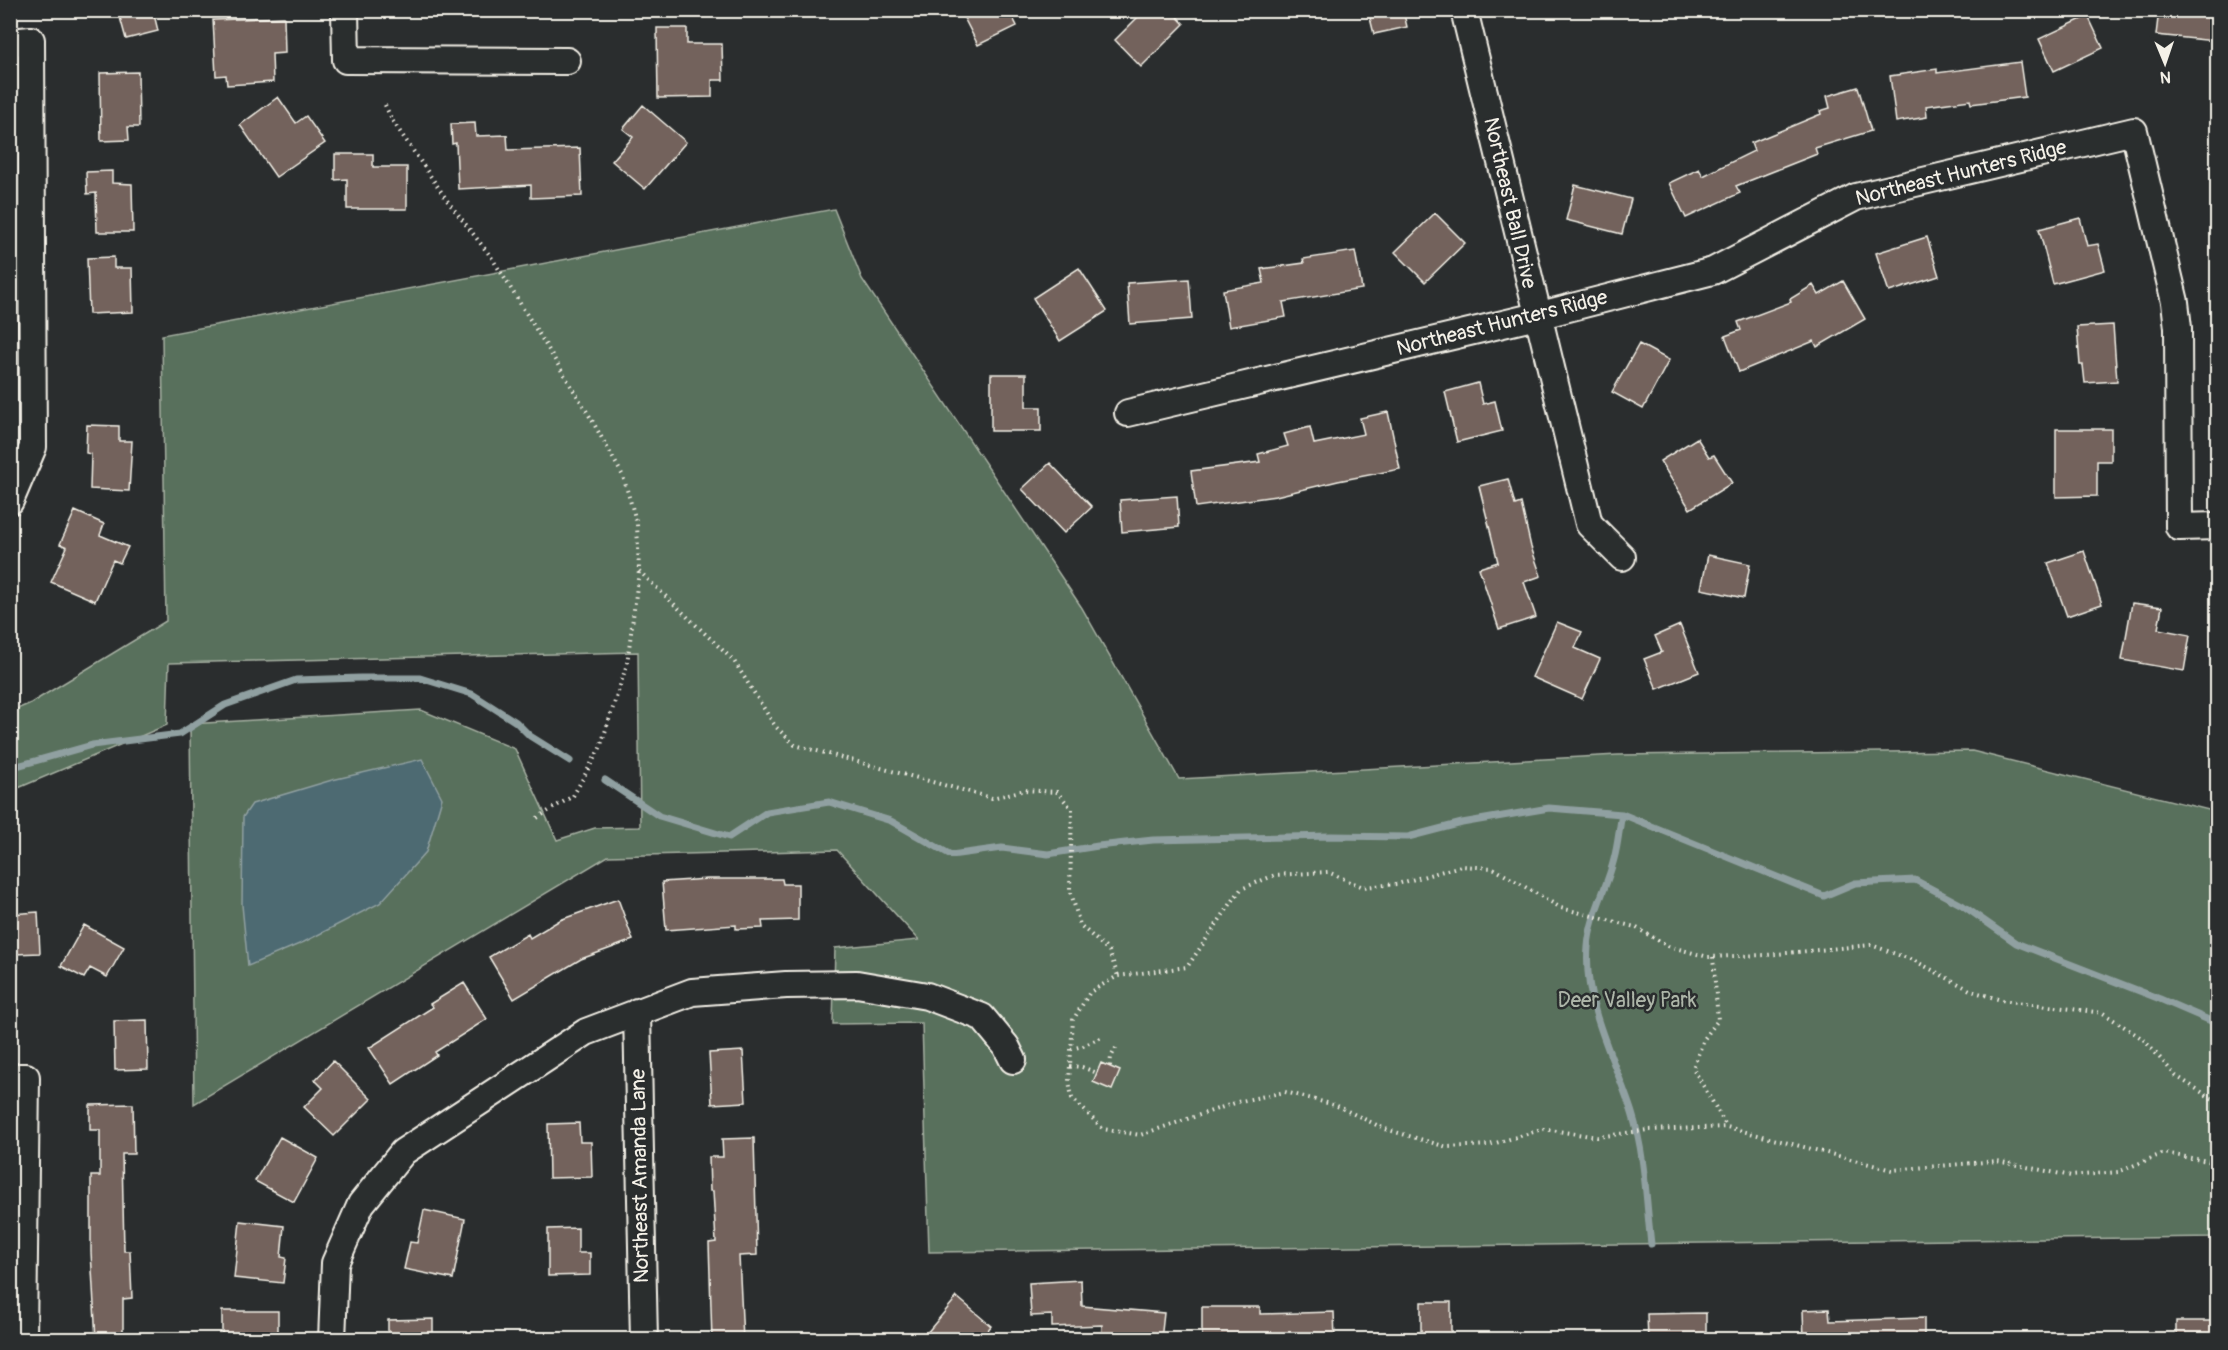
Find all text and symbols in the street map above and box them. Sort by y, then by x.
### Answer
north arrow [2135,33,2195,93]
text: N [2160,67,2171,87]
street label: Northeast Ball Drive [1477,115,1543,292]
street label: Northeast Hunters Ridge [1853,134,2070,212]
street label: Northeast Hunters Ridge [1394,284,1611,362]
park label: Deer Valley Park [1558,987,1697,1014]
street label: Northeast Amanda Lane [625,1068,655,1283]

